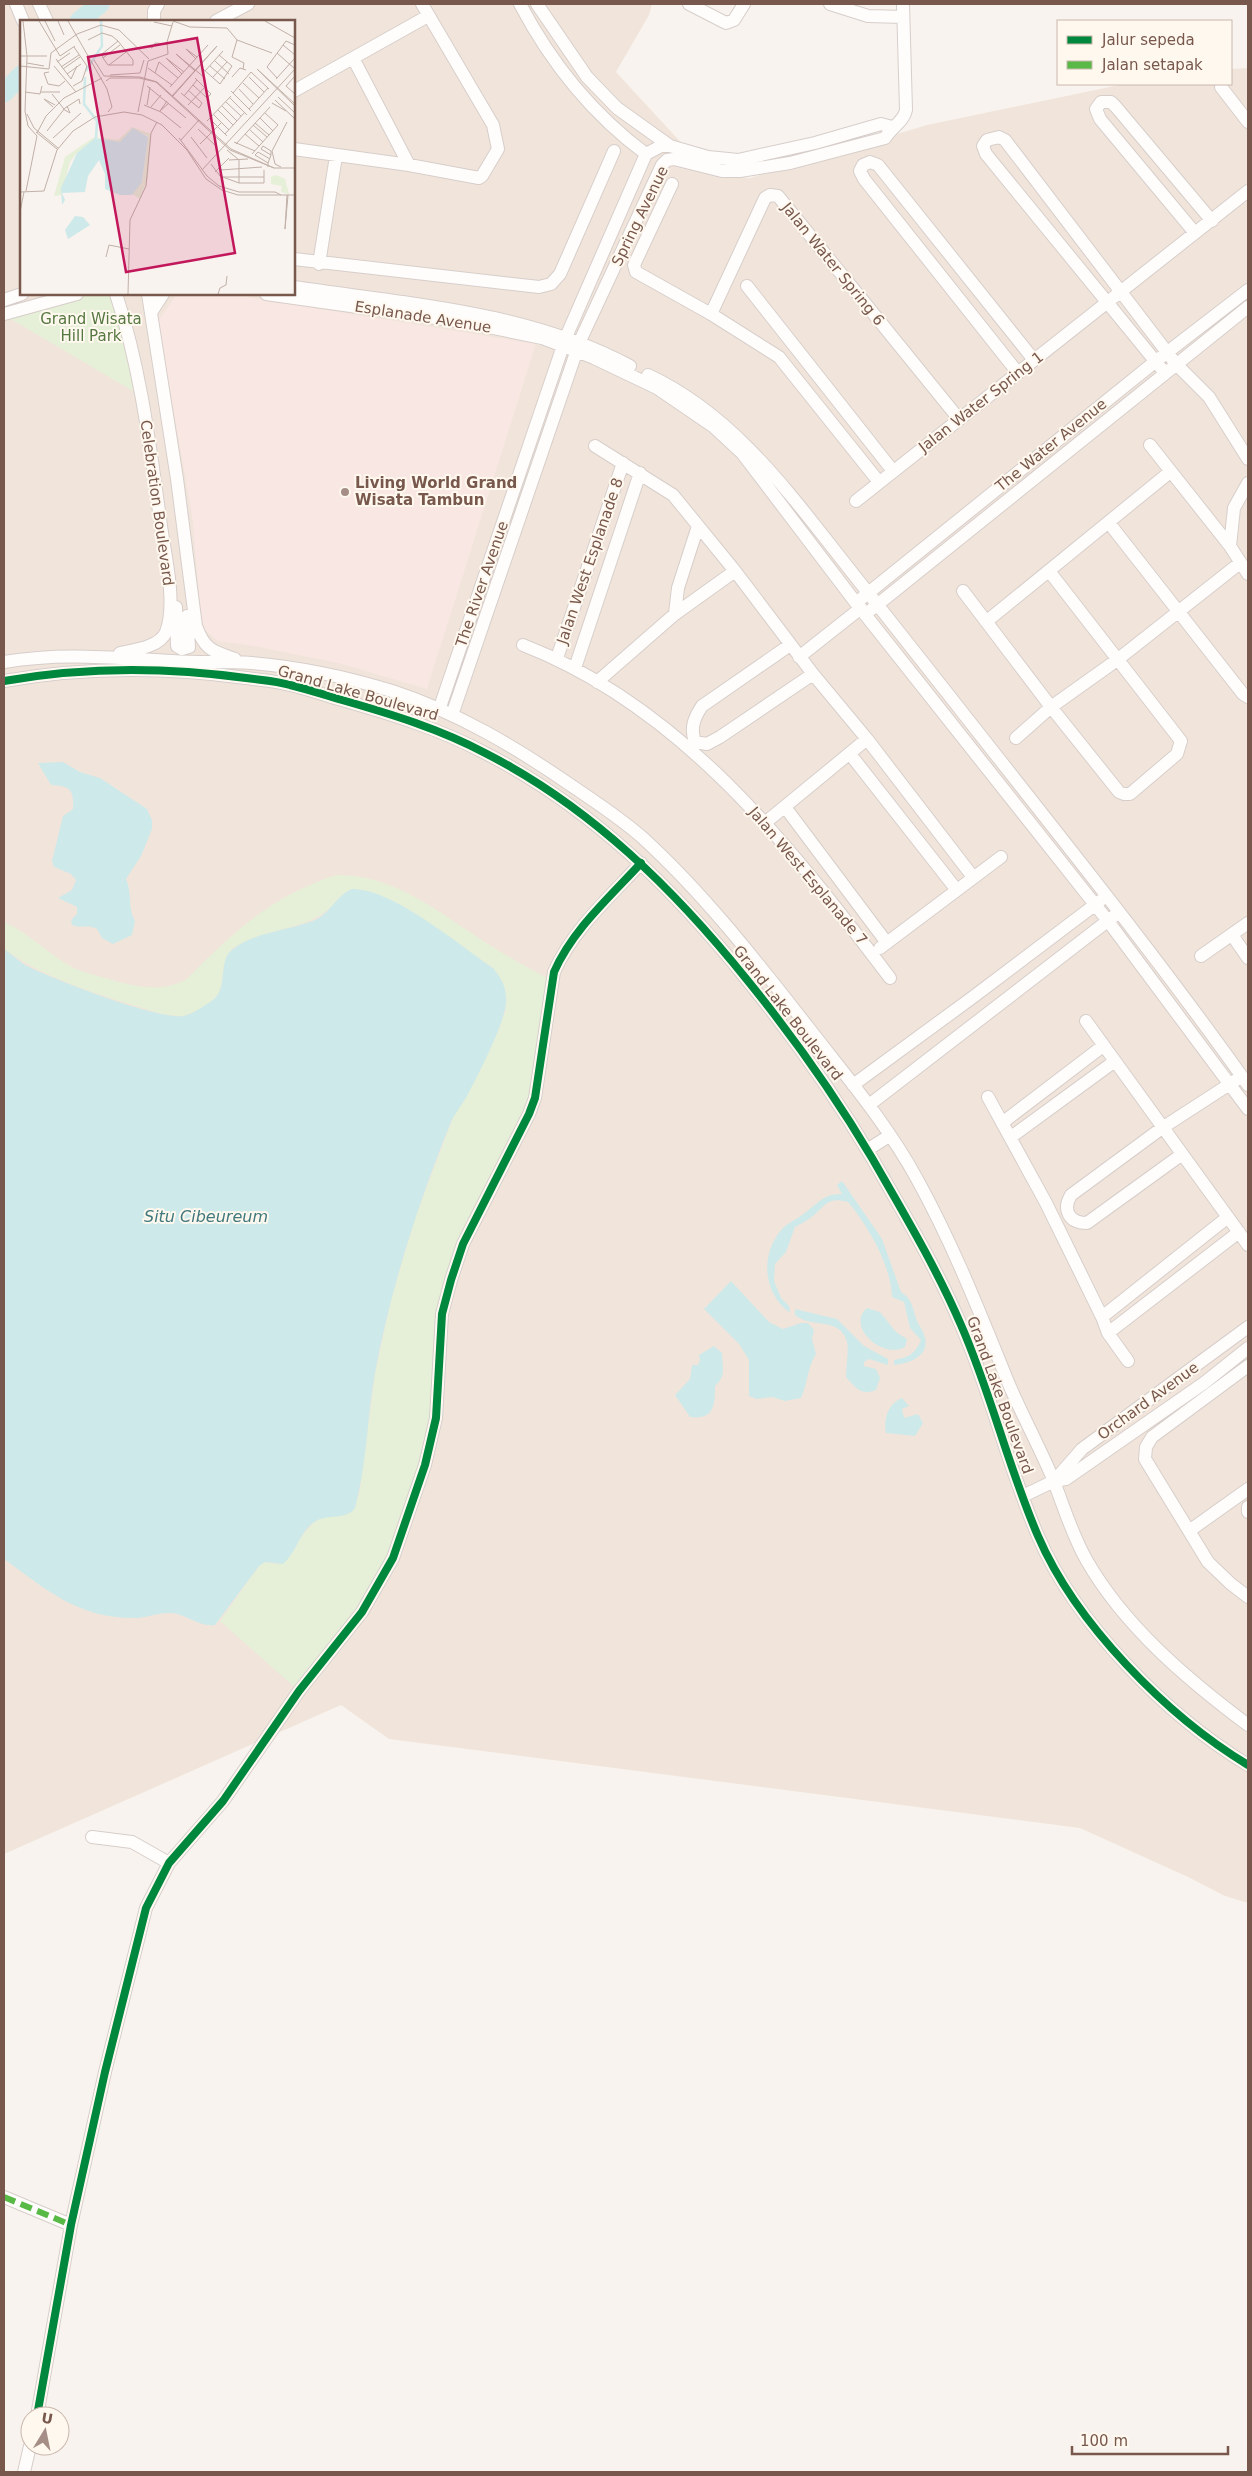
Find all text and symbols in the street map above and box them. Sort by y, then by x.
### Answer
inset map [20,20,295,295]
legend [1057,20,1232,85]
text: Jalur sepeda [1101,31,1195,49]
text: Jalan setapak [1101,56,1203,74]
street label: Spring Avenue [608,163,672,269]
street label: Jalan Water Spring 6 [777,198,888,329]
street label: Esplanade Avenue [353,297,493,337]
park label: Grand Wisata Hill Park [40,310,142,345]
street label: Jalan Water Spring 1 [914,348,1047,457]
street label: The Water Avenue [991,395,1110,496]
street label: Celebration Boulevard [136,419,178,587]
place label: Living World Grand Wisata Tambun [355,474,517,509]
street label: Jalan West Esplanade 8 [553,475,627,648]
marker: Living World Grand Wisata Tambun [339,486,351,498]
street label: The River Avenue [452,519,512,650]
street label: Grand Lake Boulevard [276,661,440,725]
street label: Jalan West Esplanade 7 [744,802,871,949]
street label: Grand Lake Boulevard [730,942,846,1084]
water label: Situ Cibeureum [144,1207,268,1226]
street label: Grand Lake Boulevard [963,1314,1037,1476]
street label: Orchard Avenue [1094,1358,1202,1444]
north arrow [20,2406,70,2456]
text: U [40,2409,54,2427]
scale bar [1072,2424,1228,2456]
text: 100 m [1080,2432,1128,2450]

